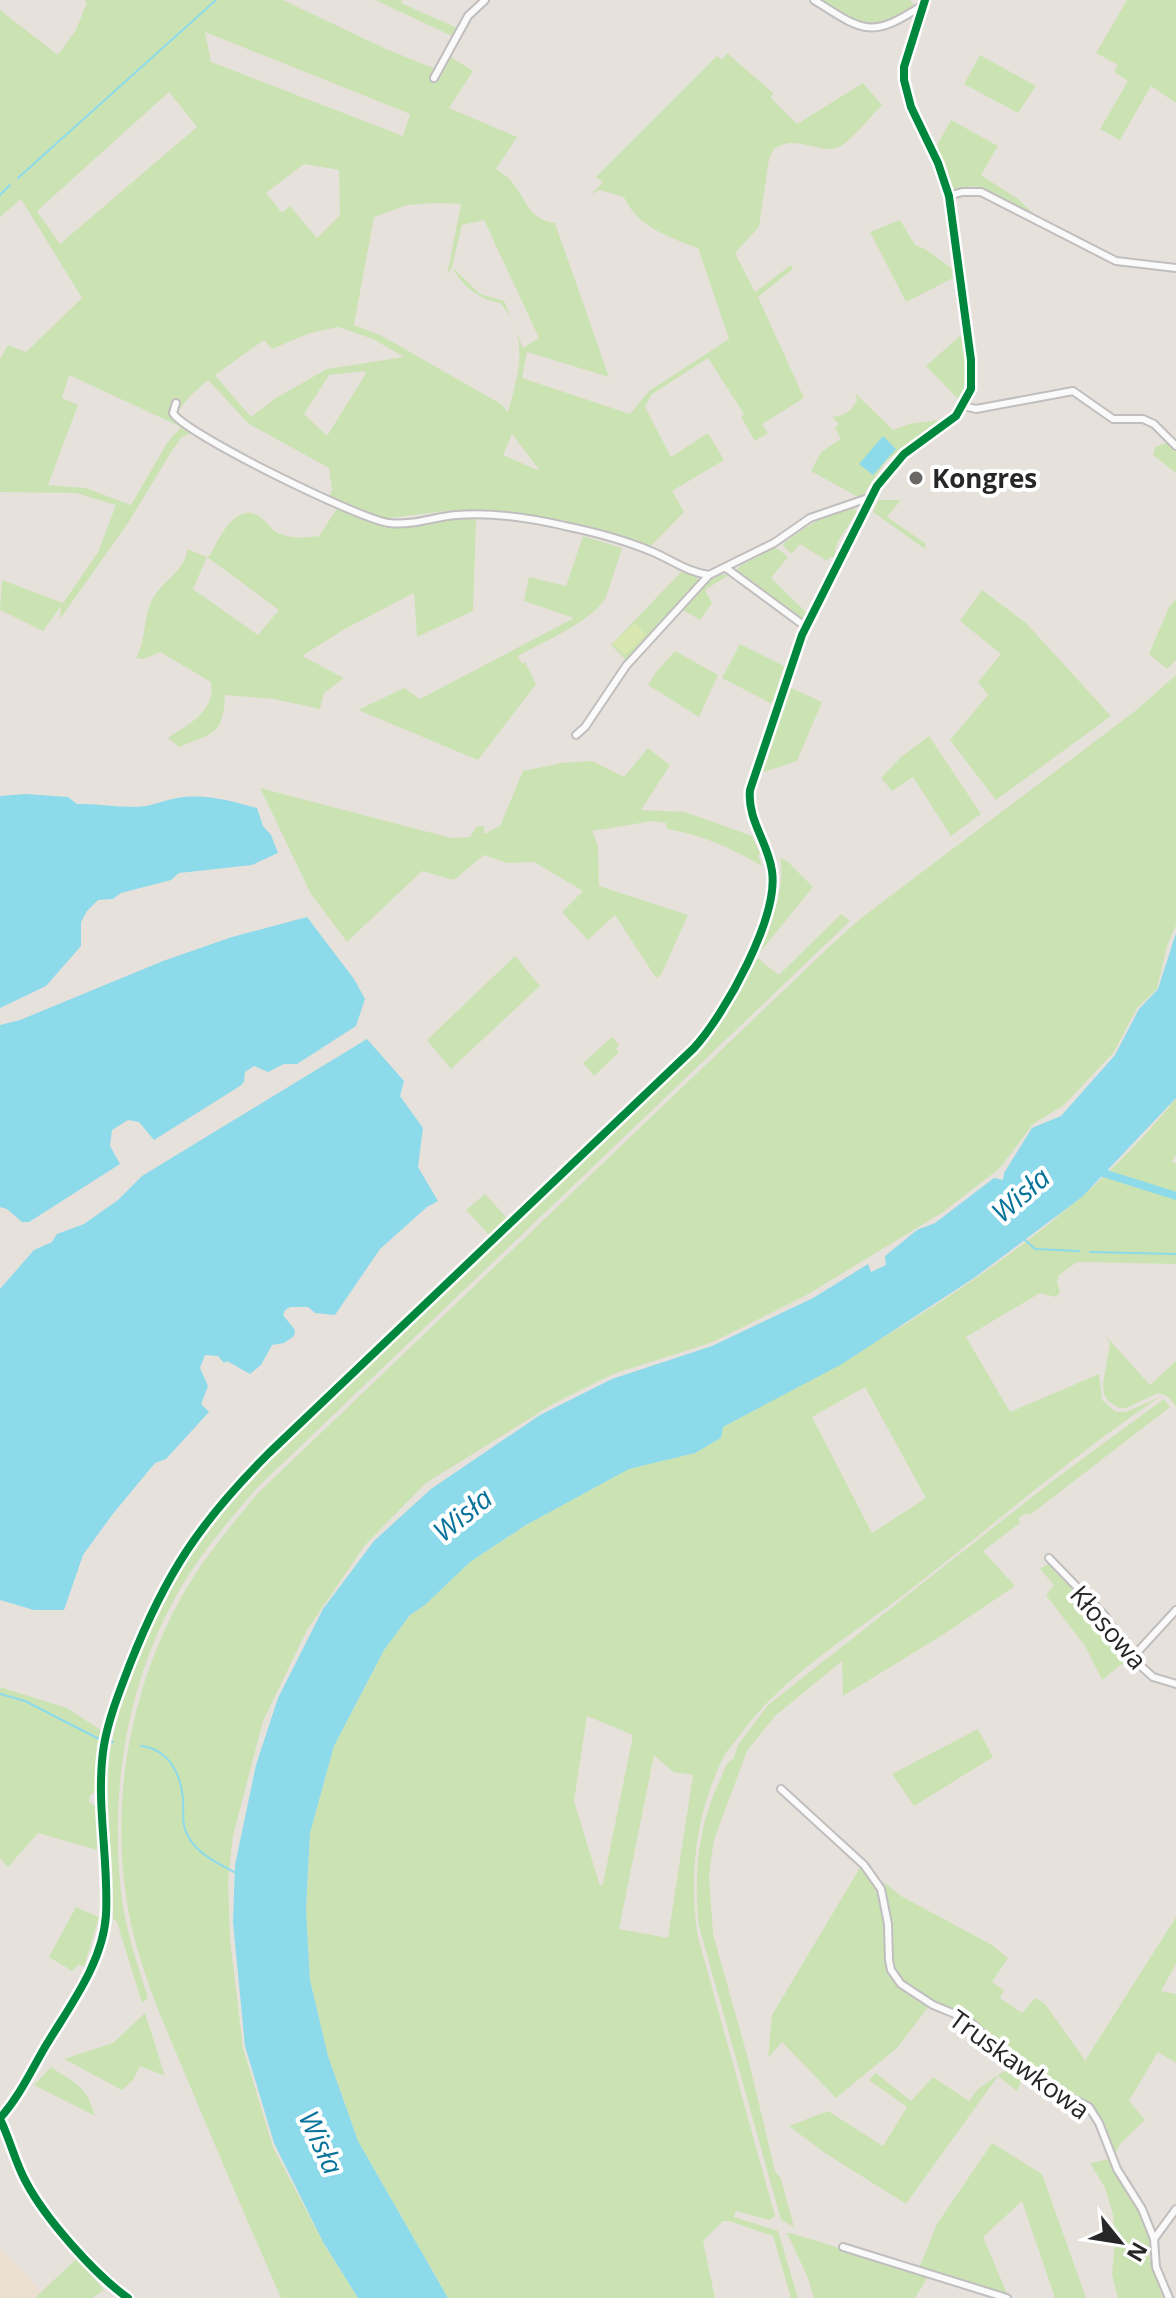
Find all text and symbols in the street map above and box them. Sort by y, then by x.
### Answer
place label: Kongres [932,460,1037,496]
marker: Kongres [907,469,925,487]
water label: Wisła [983,1158,1057,1230]
water label: Wisła [424,1478,500,1550]
street label: Kłosowa [1062,1577,1156,1677]
street label: Truskawkowa [942,2001,1098,2127]
water label: Wisła [291,2104,353,2180]
north arrow [1080,2202,1160,2282]
text: N [1121,2237,1156,2268]

